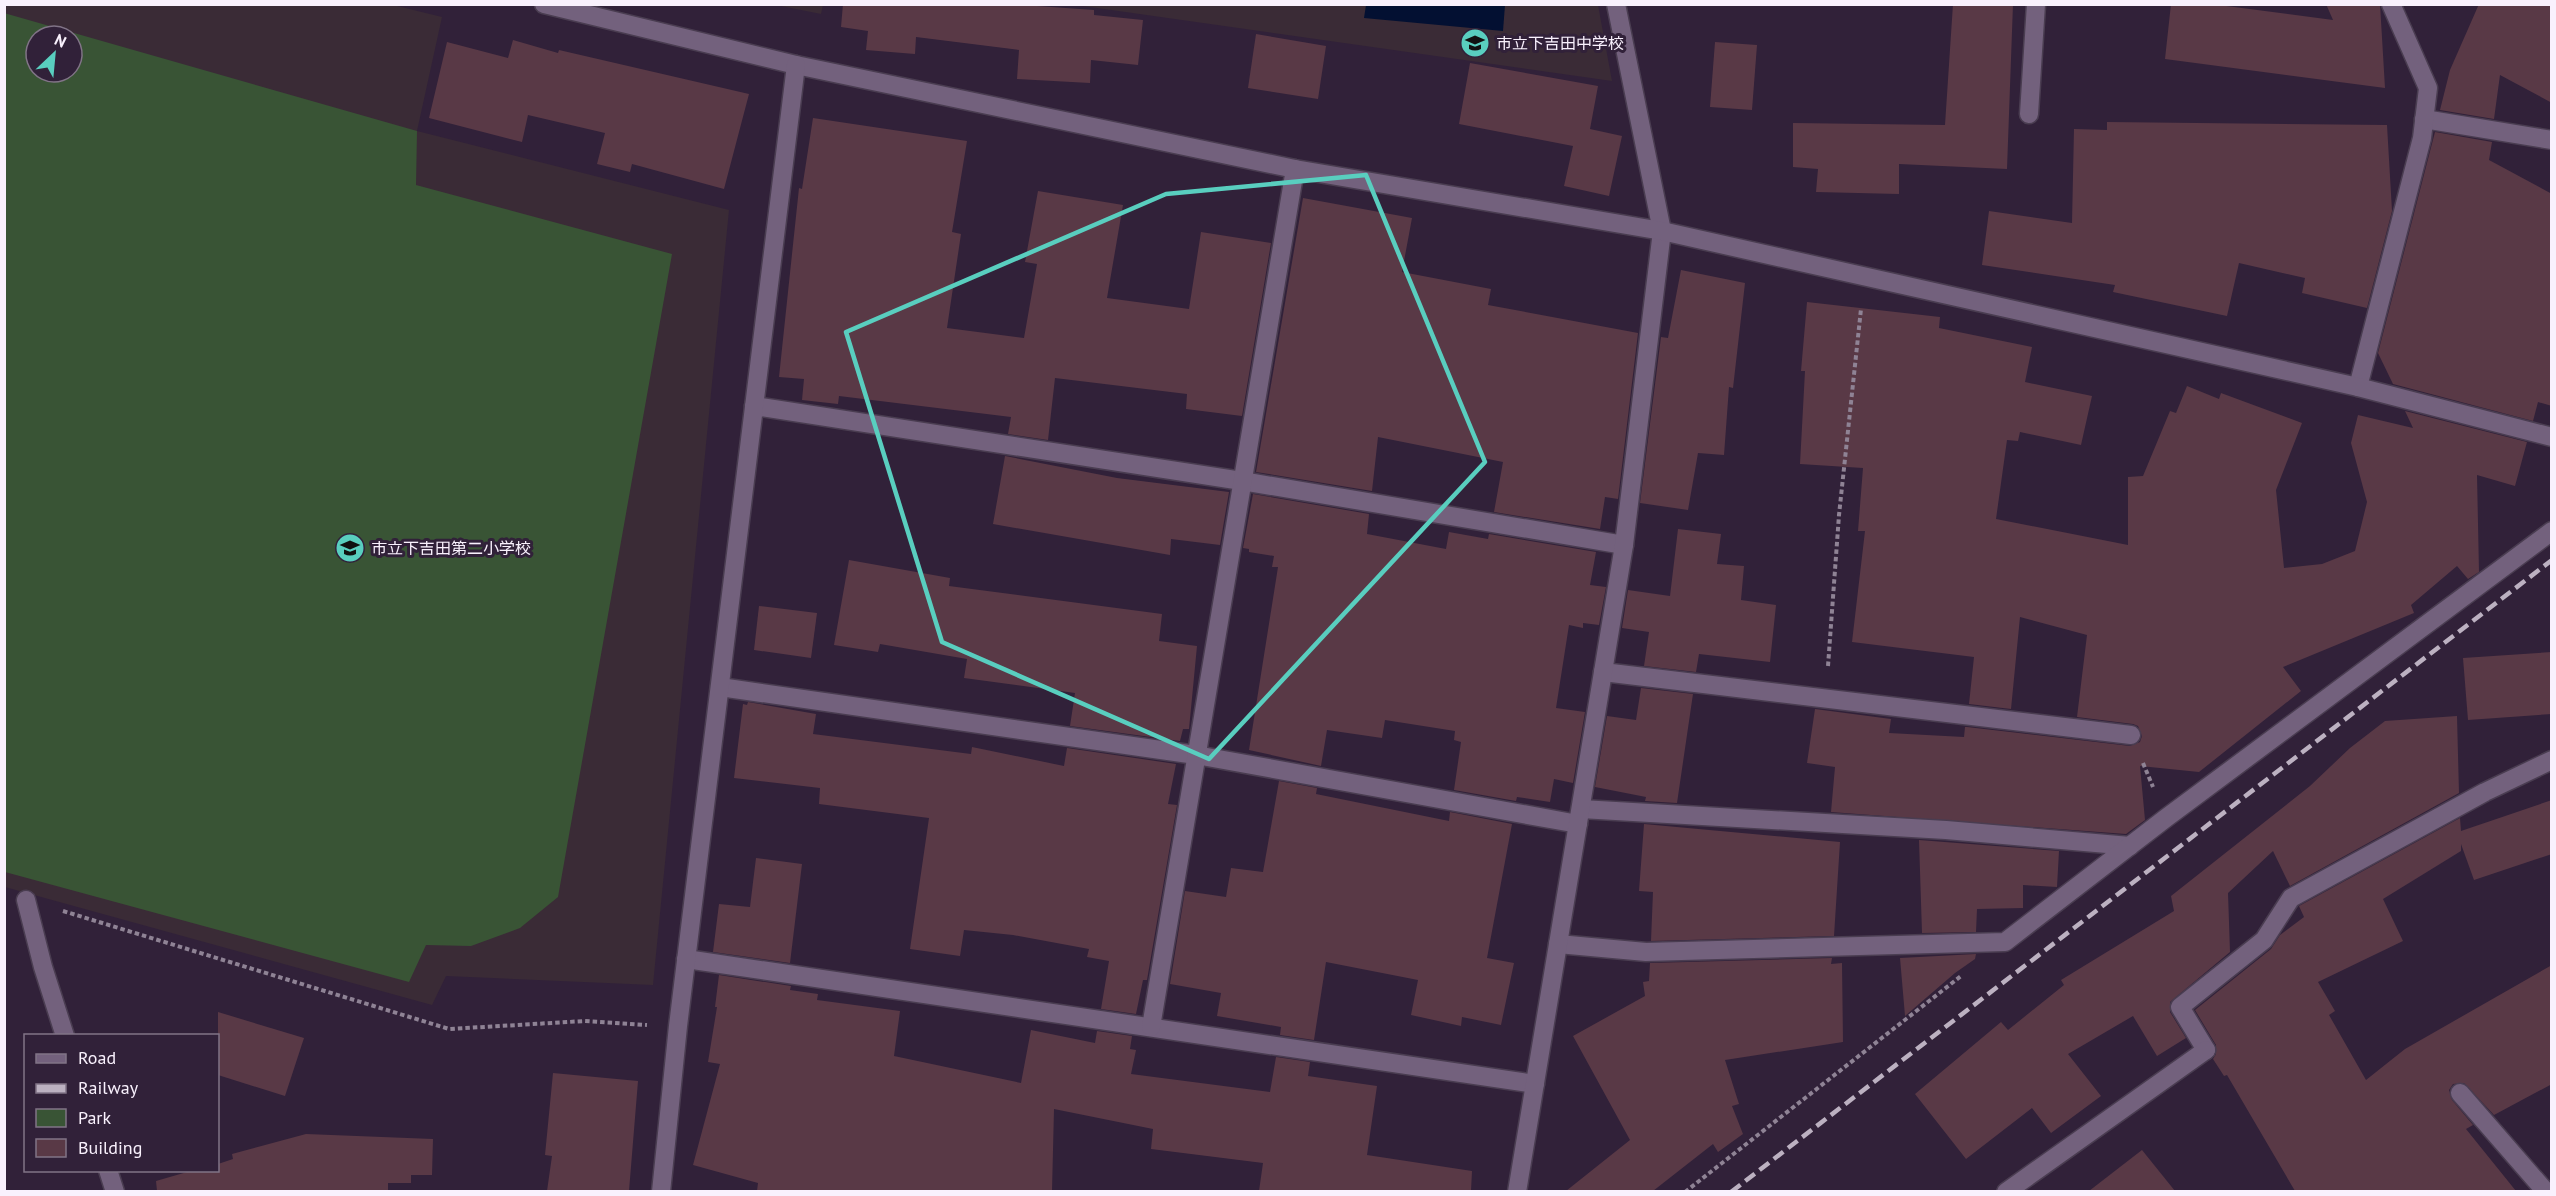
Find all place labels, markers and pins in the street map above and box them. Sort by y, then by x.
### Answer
school or university icon: 市立下吉田中学校 [1459,27,1491,59]
place label: 市立下吉田中学校 [1496,33,1624,53]
school or university icon: 市立下吉田第二小学校 [334,532,366,564]
place label: 市立下吉田第二小学校 [371,538,531,558]

